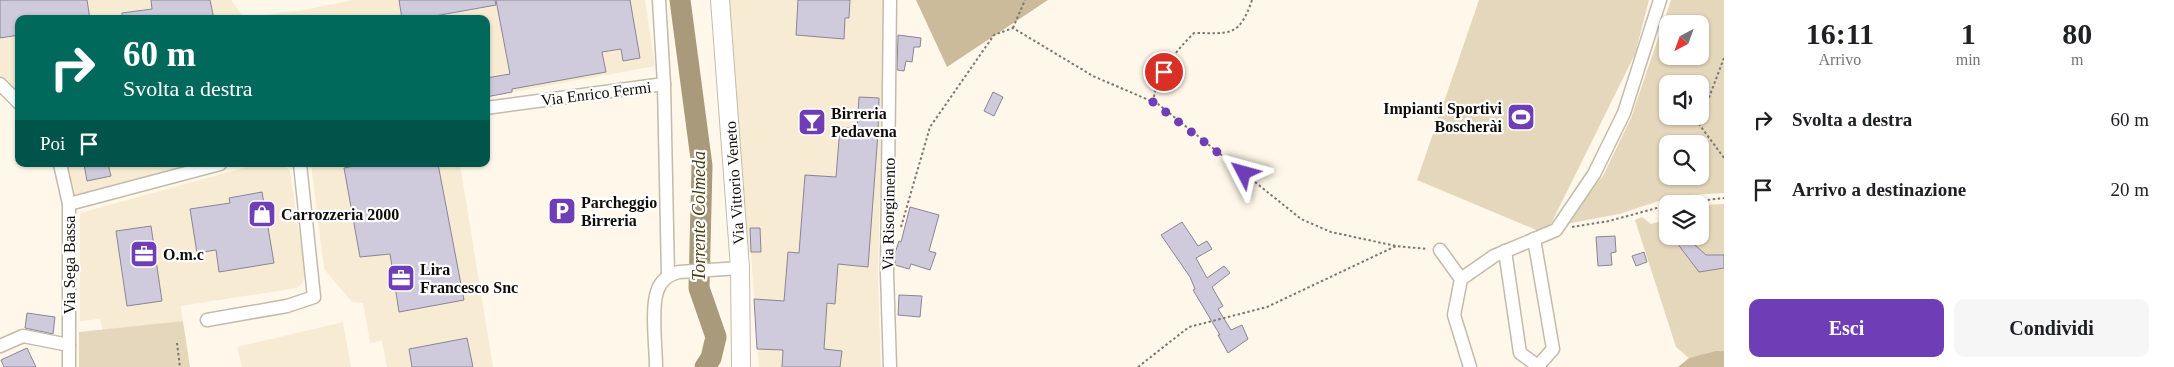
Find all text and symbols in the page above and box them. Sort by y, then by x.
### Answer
north arrow [1659,15,1709,65]
map controls [1659,15,1709,245]
text: 16:11 [1806,17,1874,50]
text: 1 [1961,17,1976,50]
text: 80 [2062,17,2092,50]
icon: right [40,35,105,100]
text: 60 m [123,35,196,74]
pin [1143,51,1185,93]
text: Arrivo [1819,51,1861,68]
text: min [1956,51,1981,68]
text: m [2071,51,2084,68]
icon: arrive [1150,58,1178,86]
button: sound [1659,75,1709,125]
text: Svolta a destra [123,76,253,101]
street label: Via Enrico Fermi [540,78,653,109]
place label: Impianti Sportivi Boscherài [1383,100,1503,135]
sports icon: Impianti Sportivi Boscherài [1506,102,1536,132]
place label: Birreria Pedavena [831,105,897,140]
icon: right [1749,106,1777,134]
bar icon: Birreria Pedavena [797,107,827,137]
text: Svolta a destra [1792,109,1912,130]
text: 60 m [2110,109,2149,130]
street label: Via Vittorio Veneto [722,121,747,245]
icon: arrive [75,130,103,158]
text: Poi [40,133,65,154]
button: search [1659,135,1709,185]
position arrow [1217,146,1269,198]
water label: Torrente Colmeda [689,151,709,281]
street label: Via Risorgimento [879,157,899,271]
icon: arrive [1749,176,1777,204]
text: Arrivo a destinazione [1792,179,1966,200]
text: 20 m [2110,179,2149,200]
place label: Parcheggio Birreria [581,194,657,229]
button: layers [1659,195,1709,245]
parking icon: Parcheggio Birreria [547,196,577,226]
shop icon: Carrozzeria 2000 [247,199,277,229]
place label: Carrozzeria 2000 [281,206,399,223]
street label: Via Sega Bassa [61,216,79,314]
office icon: O.m.c [129,239,159,269]
place label: O.m.c [163,246,204,263]
place label: Lira Francesco Snc [420,261,518,296]
office icon: Lira Francesco Snc [386,263,416,293]
button: Esci [1749,299,1944,357]
button: Condividi [1954,299,2149,357]

